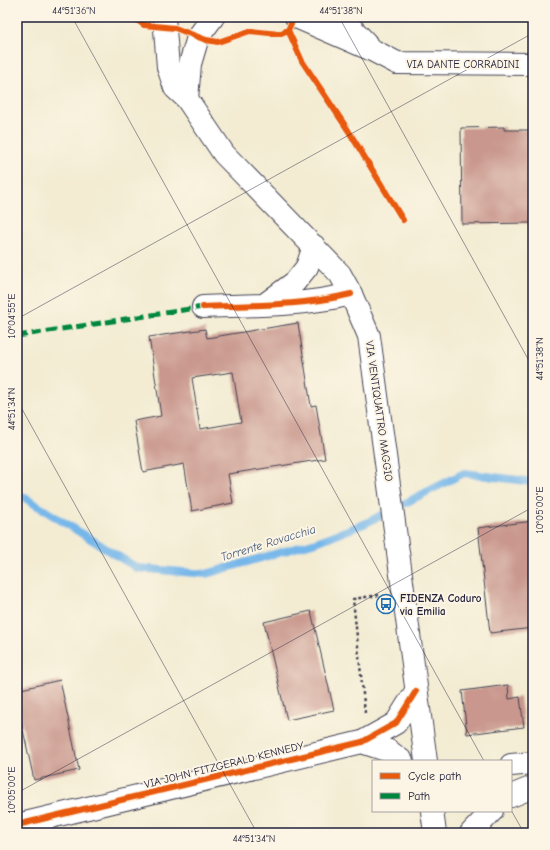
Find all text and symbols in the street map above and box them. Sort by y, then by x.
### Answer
text: 44°51'36"N [52,5,96,17]
text: 44°51'38"N [319,5,363,17]
street label: VIA DANTE CORRADINI [407,58,519,71]
text: 10°04'55"E [6,293,18,339]
text: 44°51'38"N [534,337,546,381]
street label: VIA VENTIQUATTRO MAGGIO [363,340,395,482]
text: 44°51'34"N [6,388,18,430]
text: 10°05'00"E [534,487,546,533]
water label: Torrente Rovacchia [219,522,317,564]
place label: FIDENZA Coduro via Emilia [399,592,482,618]
bus stop icon: FIDENZA Coduro via Emilia [375,593,397,615]
street label: VIA JOHN FITZGERALD KENNEDY [143,739,306,791]
legend [372,760,512,812]
text: 10°05'00"E [6,767,18,813]
text: Cycle path [408,769,461,783]
text: Path [408,789,430,803]
text: 44°51'34"N [233,833,275,845]

